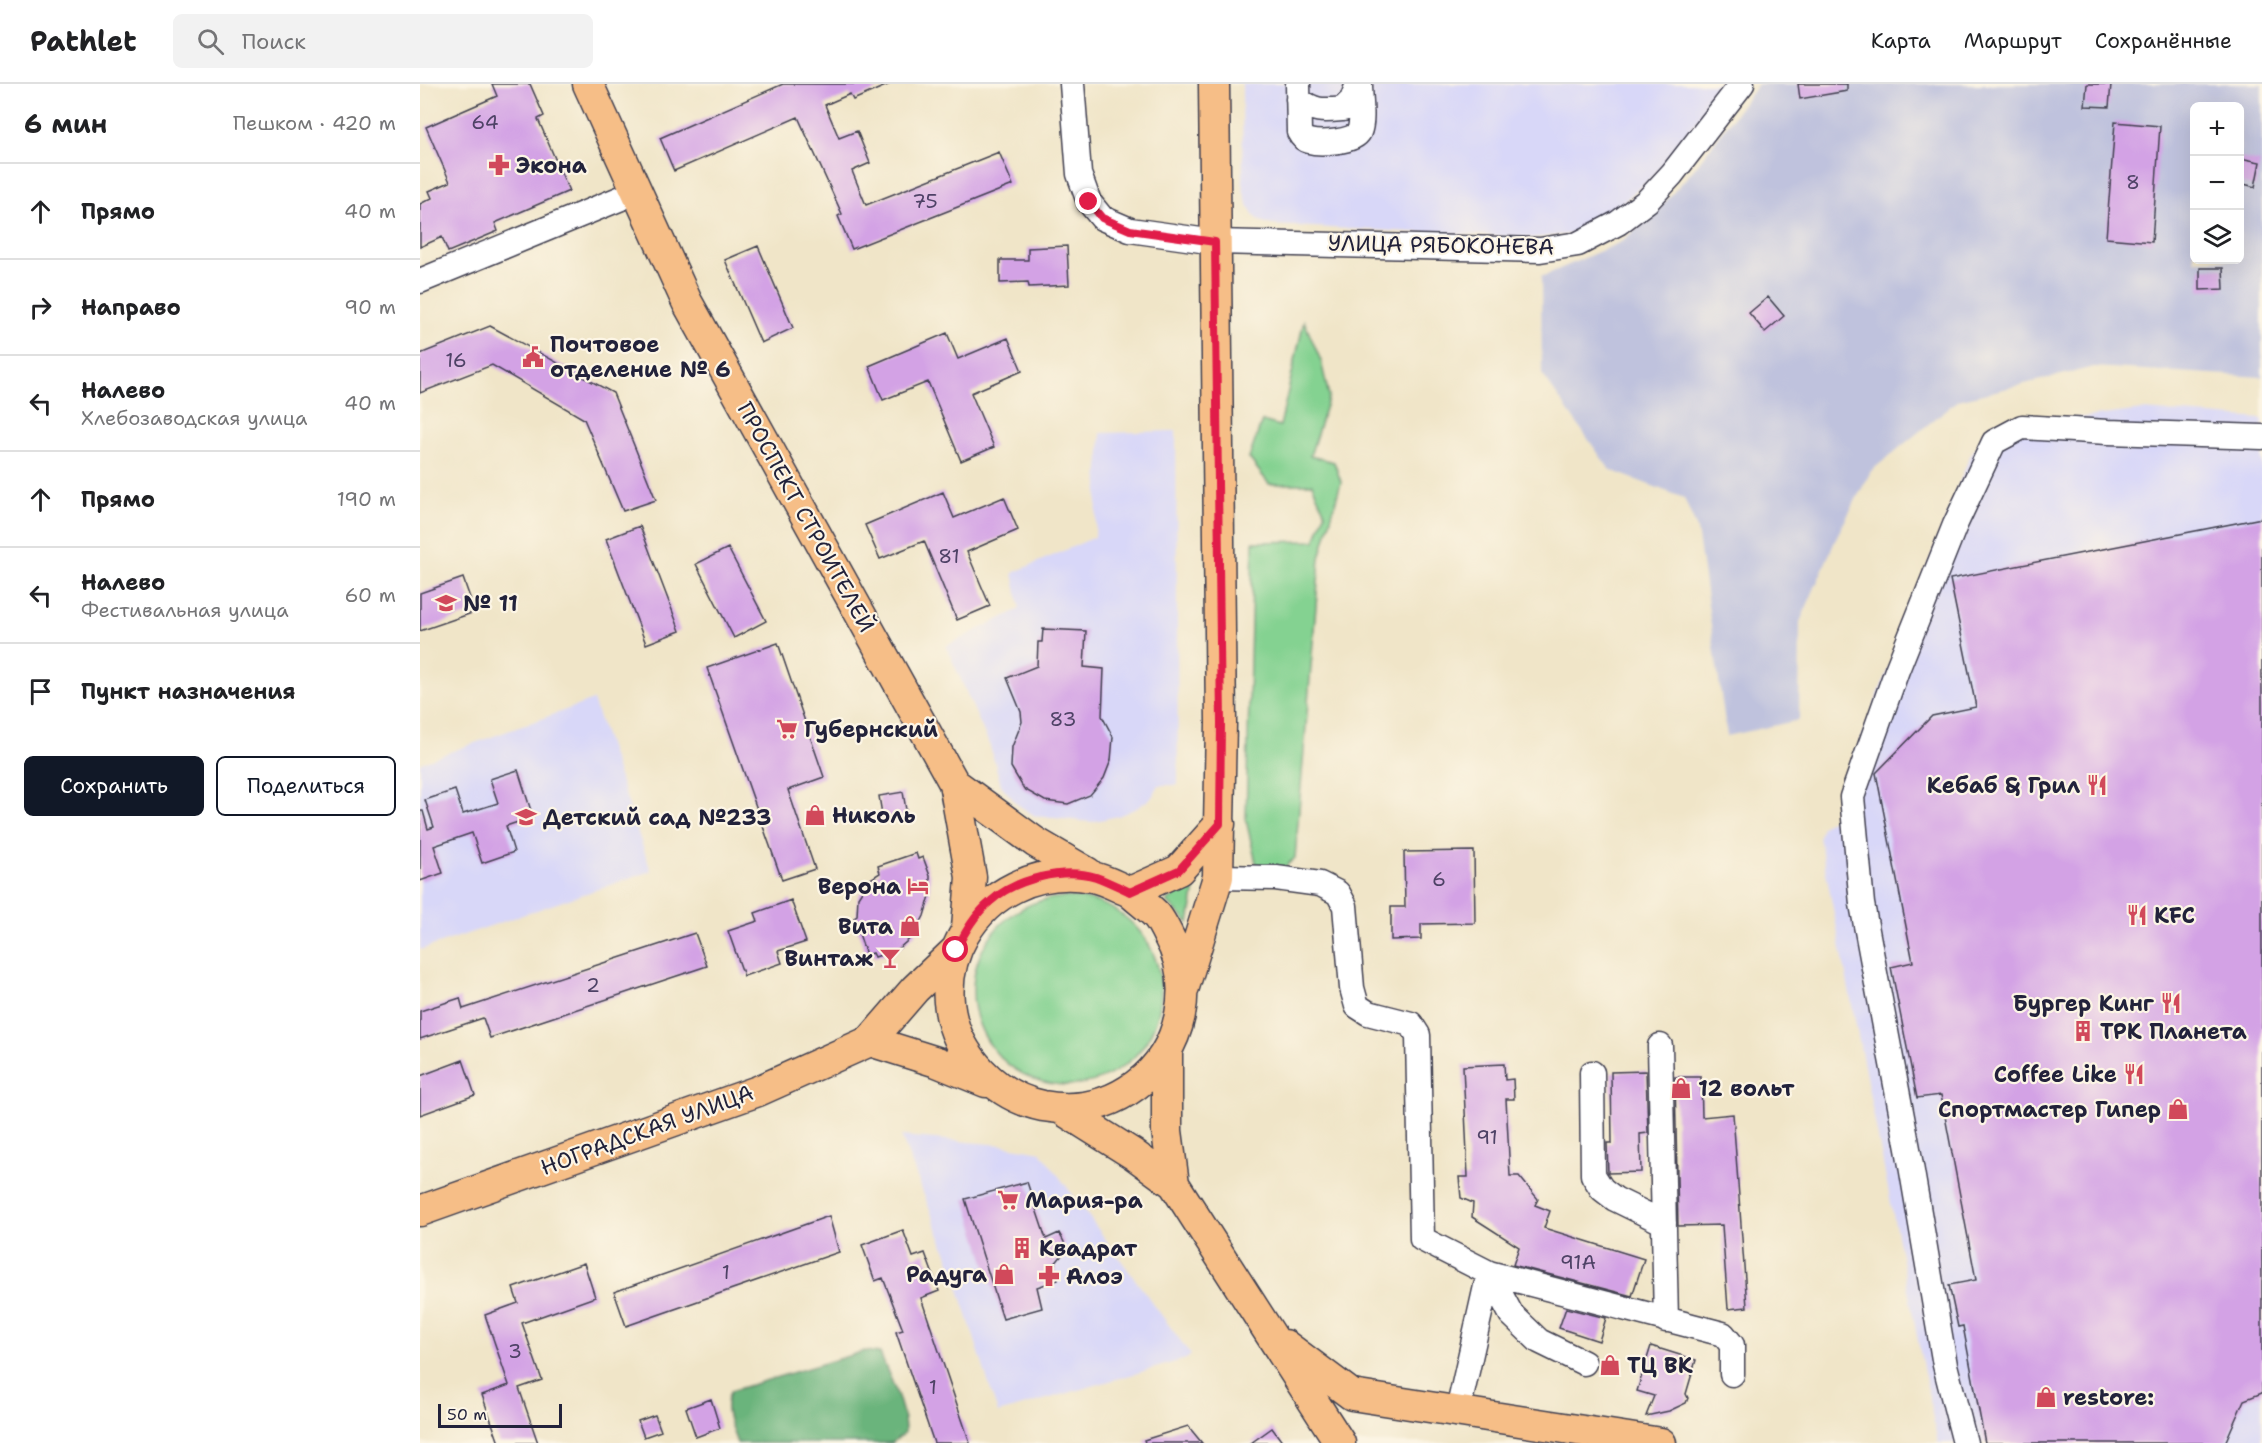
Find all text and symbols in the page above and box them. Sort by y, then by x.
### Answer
search box [173,14,593,68]
text: Pathlet [30,22,137,60]
icon: search [194,25,227,58]
text: Поиск [242,27,306,56]
text: Карта [1871,27,1931,55]
text: Маршрут [1964,27,2062,55]
text: Сохранённые [2095,27,2232,55]
map controls [2190,102,2244,264]
button: + [2190,102,2244,156]
text: 6 мин [24,106,107,141]
house number: 64 [471,109,499,135]
text: Пешком · 420 m [233,110,396,136]
place label: Экона [516,151,587,180]
pharmacy icon: Экона [487,153,511,177]
button: − [2190,156,2244,210]
house number: 8 [2126,169,2140,195]
house number: 75 [912,188,938,214]
route end [1075,188,1101,214]
icon: ahead [24,195,57,228]
text: Прямо [81,197,155,226]
text: 40 m [344,198,396,224]
button: layers [2190,210,2244,264]
street label: УЛИЦА РЯБОКОНЕВА [1328,229,1554,261]
icon: right [24,291,57,324]
text: Направо [81,293,181,322]
text: 90 m [344,294,396,320]
place label: Почтовое отделение № 6 [550,330,731,384]
public building icon: Почтовое отделение № 6 [521,345,545,369]
house number: 16 [445,347,467,373]
text: Налево [81,376,165,405]
icon: left [24,387,57,420]
text: 40 m [344,390,396,416]
street label: ПРОСПЕКТ СТРОИТЕЛЕЙ [731,397,881,637]
text: Хлебозаводская улица [81,405,307,431]
icon: ahead [24,483,57,516]
text: Прямо [81,485,155,514]
text: 190 m [337,486,396,512]
house number: 81 [938,543,960,569]
text: Налево [81,568,165,597]
icon: left [24,579,57,612]
text: 60 m [344,582,396,608]
place label: № 11 [463,589,518,618]
school or university icon: № 11 [434,591,458,615]
text: Фестивальная улица [81,597,289,623]
icon: arrive [24,675,57,708]
text: Пункт назначения [81,677,295,706]
house number: 83 [1050,706,1076,732]
place label: Губернский [804,715,938,744]
supermarket icon: Губернский [775,717,799,741]
button: Сохранить [24,756,204,816]
button: Поделиться [216,756,396,816]
place label: Кeбаб & Грил [1927,771,2081,800]
restaurant icon: Кeбаб & Грил [2085,773,2109,797]
place label: Николь [832,801,916,830]
place label: Детский сад №233 [543,803,771,832]
shop icon: Николь [803,803,827,827]
school or university icon: Детский сад №233 [514,805,538,829]
house number: 6 [1432,866,1446,892]
place label: Верона [818,872,901,901]
hotel icon: Верона [906,874,930,898]
place label: KFC [2154,901,2195,930]
restaurant icon: KFC [2125,903,2149,927]
place label: Вита [838,912,893,941]
shop icon: Вита [898,914,922,938]
route start [942,936,968,962]
place label: Винтаж [784,944,873,973]
bar icon: Винтаж [878,946,902,970]
house number: 2 [586,972,600,998]
place label: Бургер Кинг [2013,989,2155,1018]
restaurant icon: Бургер Кинг [2159,991,2183,1015]
place label: ТРК Планета [2100,1017,2247,1046]
building icon: ТРК Планета [2071,1019,2095,1043]
place label: Coffee Like [1994,1060,2117,1089]
restaurant icon: Coffee Like [2122,1062,2146,1086]
place label: 12 вольт [1698,1074,1795,1103]
shop icon: 12 вольт [1669,1076,1693,1100]
street label: НОГРАДСКАЯ УЛИЦА [537,1078,758,1182]
place label: Спортмастер Гипер [1938,1095,2161,1124]
shop icon: Спортмастер Гипер [2166,1097,2190,1121]
house number: 91 [1476,1124,1498,1150]
place label: Мария-ра [1025,1186,1143,1215]
supermarket icon: Мария-ра [996,1188,1020,1212]
place label: Квадрат [1039,1234,1138,1263]
building icon: Квадрат [1010,1236,1034,1260]
house number: 91А [1560,1249,1596,1275]
house number: 1 [722,1259,730,1285]
place label: Радуга [906,1260,987,1289]
shop icon: Радуга [992,1262,1016,1286]
place label: Алоэ [1066,1262,1123,1291]
pharmacy icon: Алоэ [1037,1264,1061,1288]
house number: 3 [508,1338,522,1364]
place label: ТЦ ВК [1627,1351,1693,1380]
shop icon: ТЦ ВК [1598,1353,1622,1377]
house number: 1 [929,1374,937,1400]
place label: restore: [2063,1383,2154,1412]
shop icon: restore: [2034,1385,2058,1409]
scale bar [438,1401,562,1428]
text: 50 m [447,1404,487,1425]

